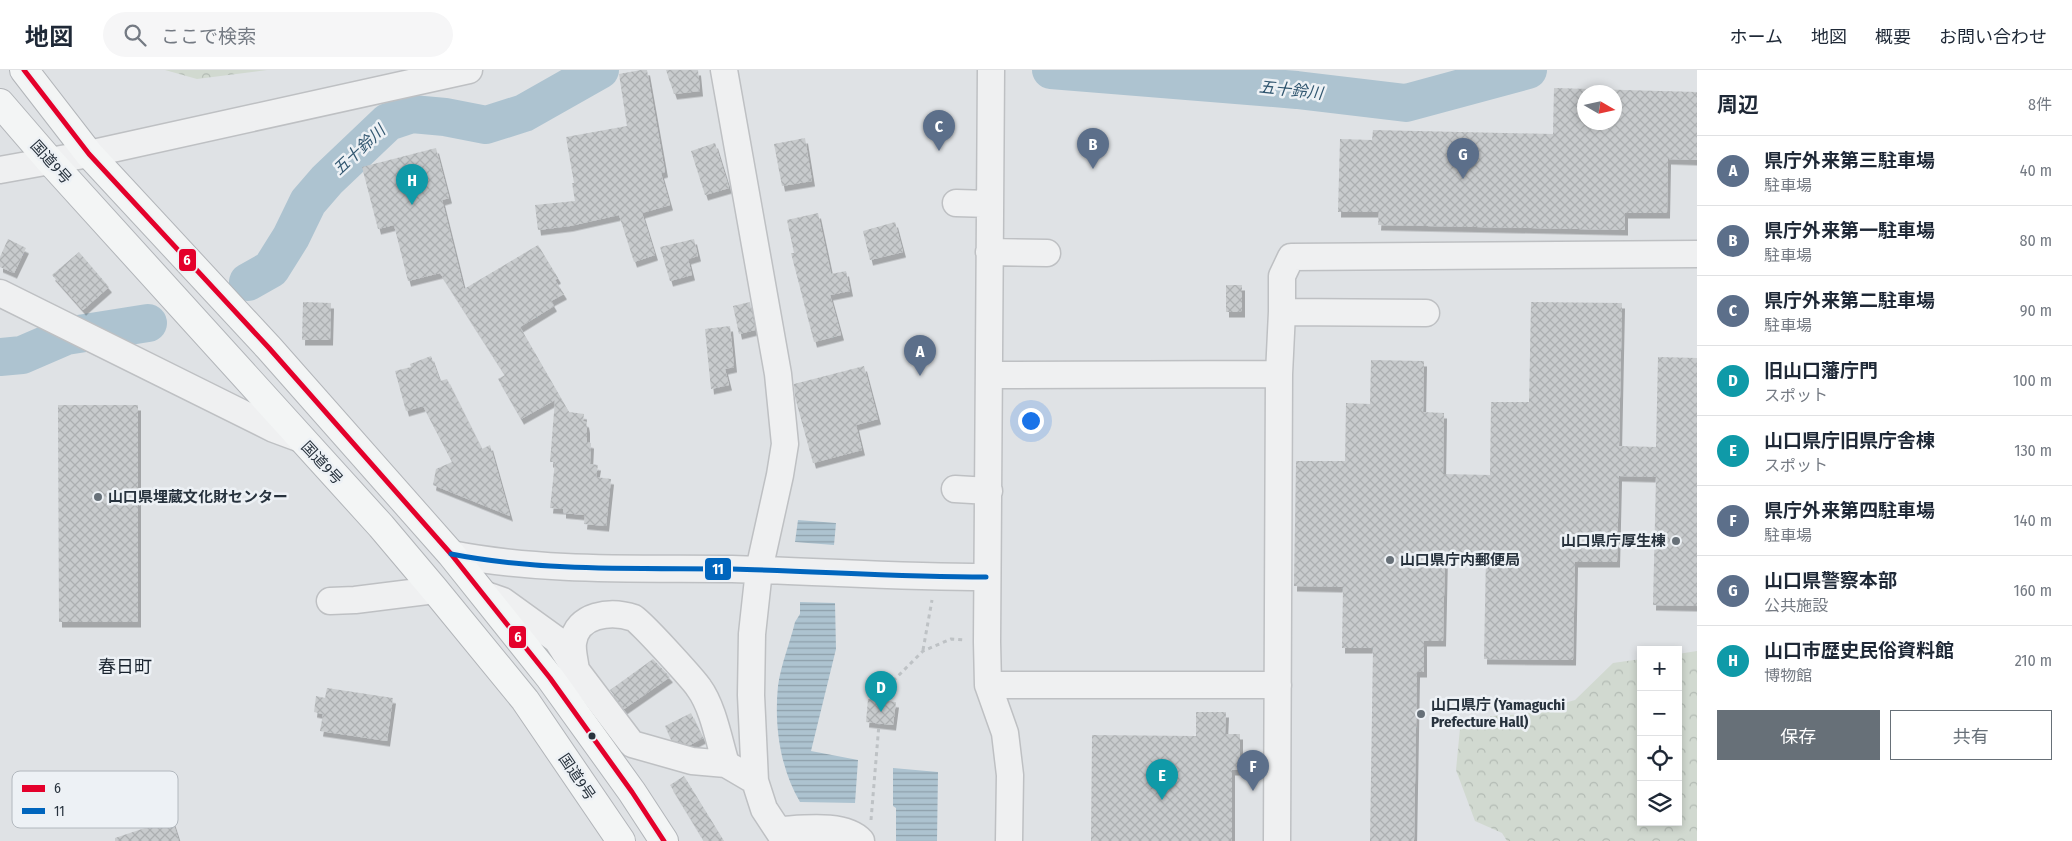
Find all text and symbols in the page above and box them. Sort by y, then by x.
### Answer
search box [103,12,453,57]
icon: search [121,21,149,49]
text: 地図 [25,23,73,51]
text: ここで検索 [161,25,256,48]
text: ホーム [1730,26,1783,48]
text: 地図 [1811,26,1847,48]
text: 概要 [1875,26,1911,48]
text: お問い合わせ [1939,26,2047,48]
water label: 五十鈴川 [1258,77,1326,103]
north arrow [1577,85,1622,130]
text: 周辺 [1717,92,1759,118]
text: 8件 [2028,95,2052,114]
pin: C [923,110,955,151]
water label: 五十鈴川 [329,120,390,179]
pin: B [1077,128,1109,169]
street label: 国道9号 [27,137,75,187]
pin: G [1447,138,1479,179]
text: 県庁外来第三駐車場 [1764,149,1935,172]
text: A [1729,161,1737,180]
text: 40 m [2020,161,2052,180]
pin: H [396,164,428,205]
text: 駐車場 [1764,176,1812,195]
text: 県庁外来第一駐車場 [1764,219,1935,242]
text: B [1729,231,1737,250]
text: 80 m [2020,231,2052,250]
text: 駐車場 [1764,246,1812,265]
line badge: 6 [178,248,197,272]
text: 6 [183,252,191,269]
text: 県庁外来第二駐車場 [1764,289,1935,312]
text: C [1729,301,1737,320]
text: 90 m [2020,301,2052,320]
text: 駐車場 [1764,316,1812,335]
pin: A [904,335,936,376]
text: 旧山口藩庁門 [1764,359,1878,382]
text: D [1728,371,1738,390]
text: 100 m [2013,371,2052,390]
text: スポット [1764,386,1828,405]
your location [1018,408,1044,434]
text: 山口県庁旧県庁舎棟 [1764,429,1935,452]
street label: 国道9号 [298,438,346,488]
text: E [1729,441,1737,460]
text: 130 m [2014,441,2052,460]
text: スポット [1764,456,1828,475]
place label: 山口県埋蔵文化財センター [108,488,288,506]
marker: 山口県埋蔵文化財センター [92,491,104,503]
text: 県庁外来第四駐車場 [1764,499,1935,522]
text: F [1729,511,1737,530]
text: 140 m [2014,511,2052,530]
text: 駐車場 [1764,526,1812,545]
place label: 山口県庁厚生棟 [1561,532,1666,550]
marker: 山口県庁厚生棟 [1670,535,1682,547]
place label: 山口県庁内郵便局 [1400,551,1520,569]
marker: 山口県庁内郵便局 [1384,554,1396,566]
line badge: 11 [704,557,732,581]
text: 11 [712,561,724,578]
text: 山口県警察本部 [1764,569,1897,592]
text: G [1728,581,1738,600]
text: 160 m [2013,581,2052,600]
text: 公共施設 [1764,596,1828,615]
line badge: 6 [508,625,527,649]
text: 6 [514,629,522,646]
text: 山口市歴史民俗資料館 [1764,639,1954,662]
map controls [1637,646,1682,826]
button: + [1637,646,1682,691]
text: H [1728,651,1738,670]
text: 210 m [2015,651,2052,670]
district label: 春日町 [98,656,152,678]
text: 博物館 [1764,666,1812,685]
pin: D [865,671,897,712]
button: − [1637,691,1682,736]
place label: 山口県庁 (Yamaguchi Prefecture Hall) [1431,696,1565,731]
marker: 山口県庁 (Yamaguchi Prefecture Hall) [1415,708,1427,720]
button: 保存 [1717,710,1880,760]
button: 共有 [1890,710,2052,760]
unlabelled marker [587,731,597,741]
button: locate [1637,736,1682,781]
street label: 国道9号 [555,750,599,804]
pin: F [1237,750,1269,791]
pin: E [1146,759,1178,800]
legend [12,771,178,828]
text: 6 [54,780,61,797]
button: layers [1637,781,1682,826]
text: 11 [54,803,65,820]

